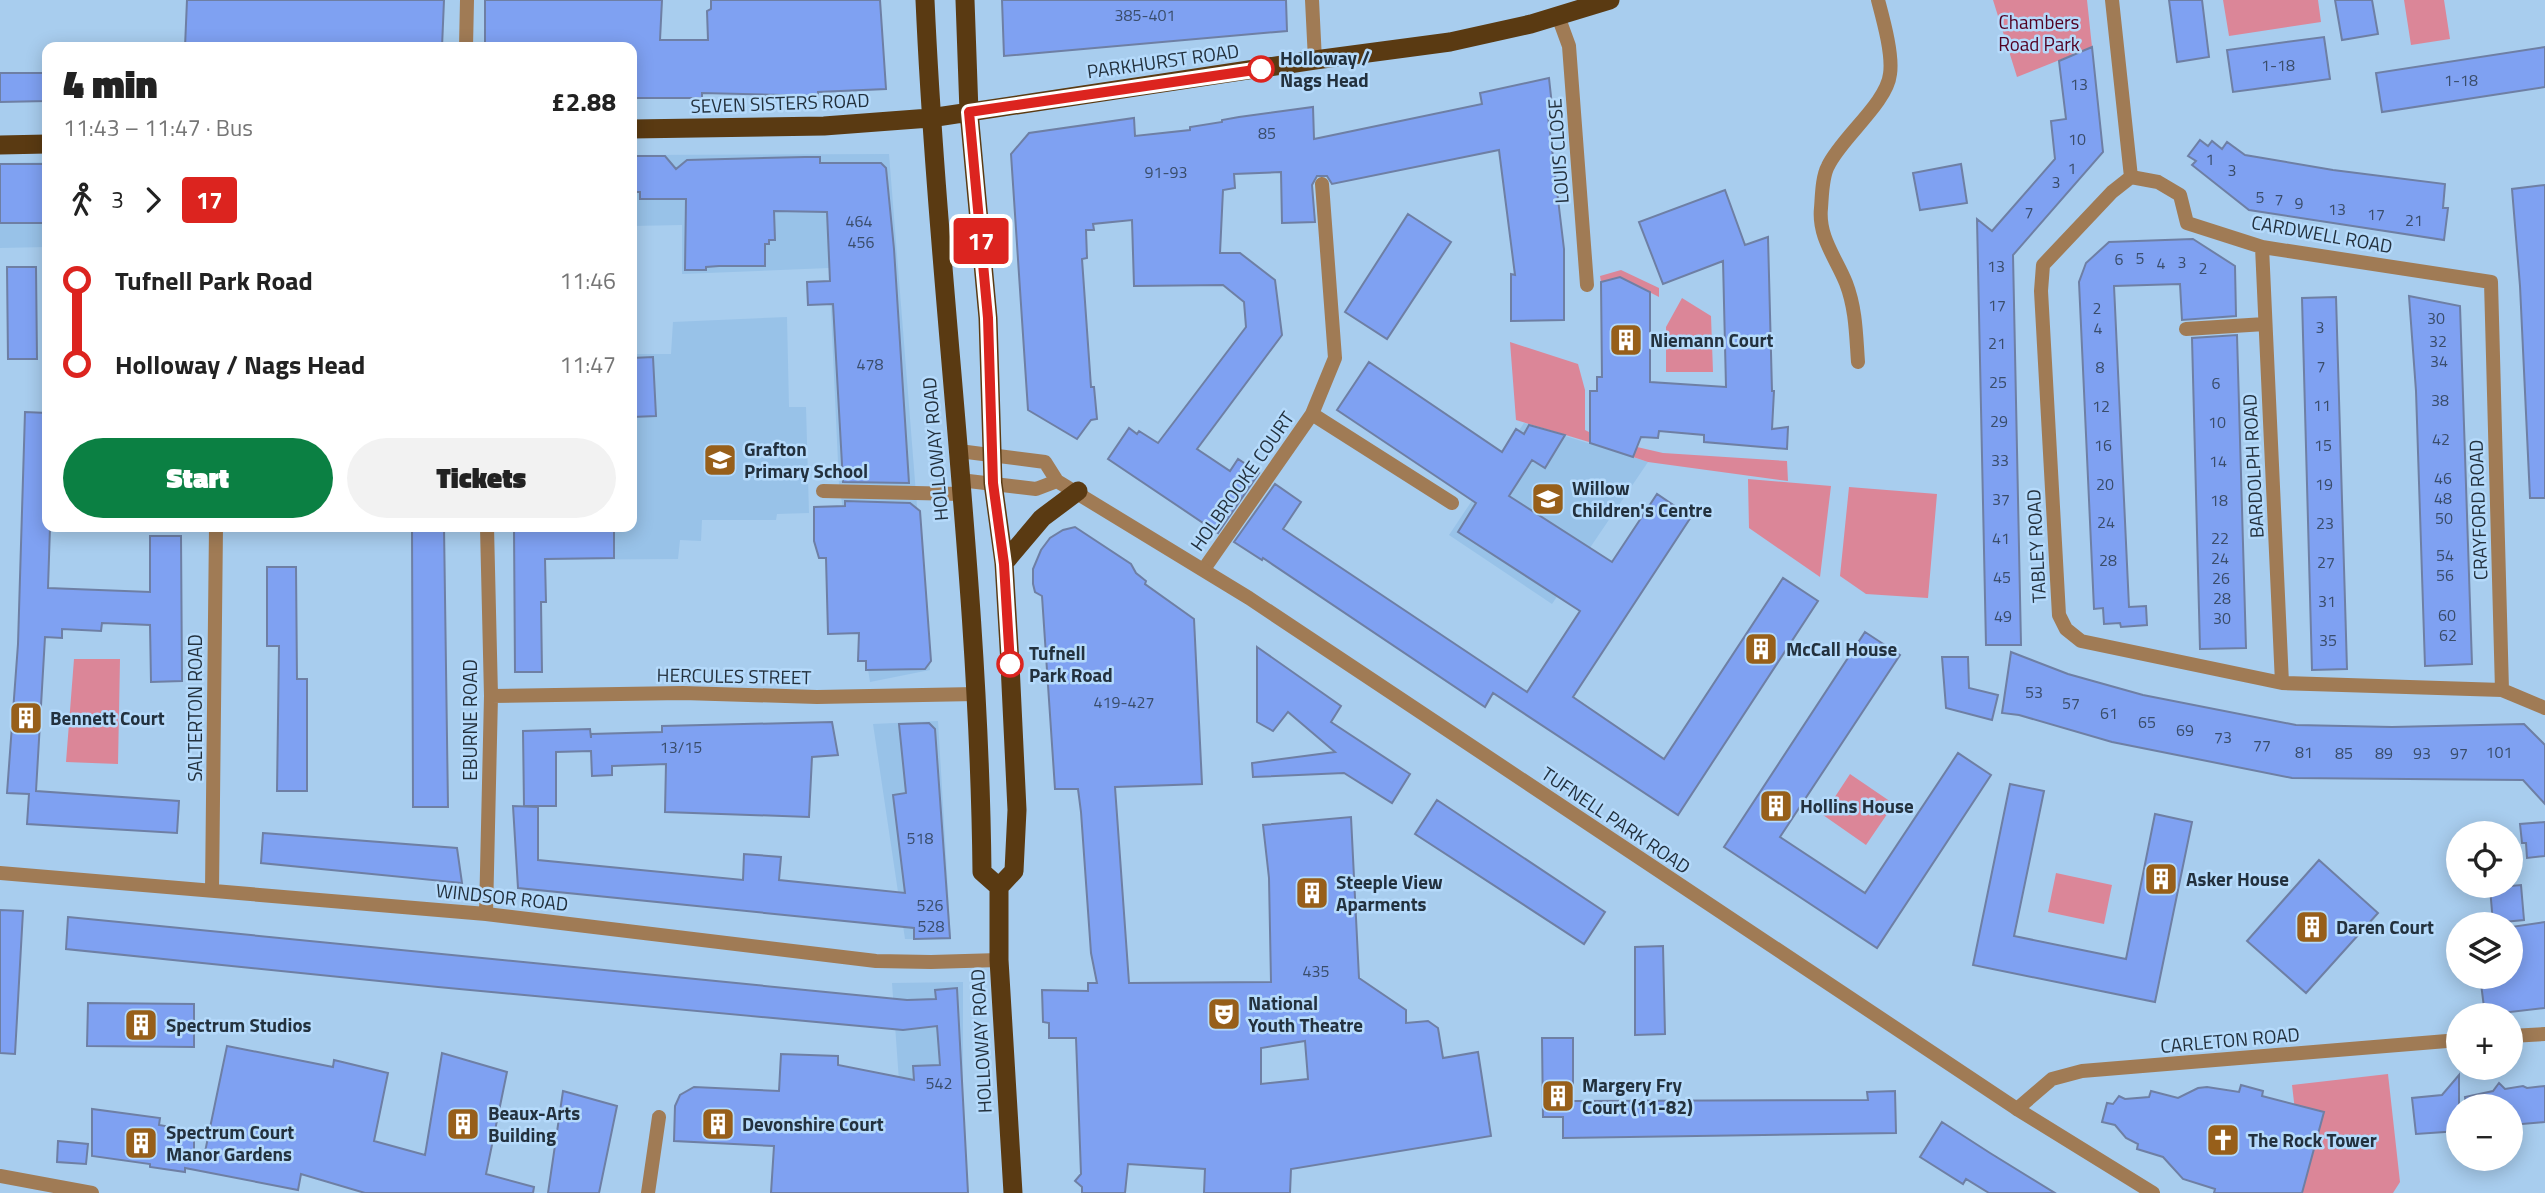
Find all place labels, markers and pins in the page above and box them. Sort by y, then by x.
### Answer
place label: Holloway / Nags Head [1280,43,1370,94]
marker: Holloway / Nags Head [1248,56,1274,82]
building icon: Niemann Court [1607,321,1645,359]
place label: Niemann Court [1650,325,1773,354]
place label: Grafton Primary School [744,434,868,485]
school or university icon: Grafton Primary School [701,441,739,479]
place label: Willow Children's Centre [1572,473,1712,524]
school or university icon: Willow Children's Centre [1529,480,1567,518]
building icon: McCall House [1742,630,1780,668]
place label: McCall House [1786,634,1897,663]
place label: Tufnell Park Road [1029,638,1113,689]
marker: Tufnell Park Road [997,651,1023,677]
building icon: Bennett Court [7,699,45,737]
place label: Bennett Court [50,703,165,732]
building icon: Hollins House [1757,787,1795,825]
place label: Hollins House [1800,791,1914,820]
building icon: Asker House [2142,860,2180,898]
place label: Asker House [2186,864,2289,893]
place label: Steeple View Aparments [1336,867,1443,918]
building icon: Steeple View Aparments [1293,874,1331,912]
building icon: Daren Court [2293,908,2331,946]
place label: Daren Court [2336,912,2434,941]
place label: National Youth Theatre [1248,988,1363,1039]
theatre icon: National Youth Theatre [1205,995,1243,1033]
building icon: Spectrum Studios [122,1006,160,1044]
place label: Spectrum Studios [166,1010,312,1039]
place label: Margery Fry Court (11-82) [1582,1070,1693,1121]
building icon: Margery Fry Court (11-82) [1539,1077,1577,1115]
place label: Beaux-Arts Building [488,1098,580,1149]
building icon: Beaux-Arts Building [444,1105,482,1143]
building icon: Devonshire Court [699,1105,737,1143]
place label: Devonshire Court [742,1109,884,1138]
place label: Spectrum Court Manor Gardens [166,1117,294,1168]
church icon: The Rock Tower [2204,1121,2242,1159]
building icon: Spectrum Court Manor Gardens [122,1124,160,1162]
place label: The Rock Tower [2248,1125,2377,1154]

